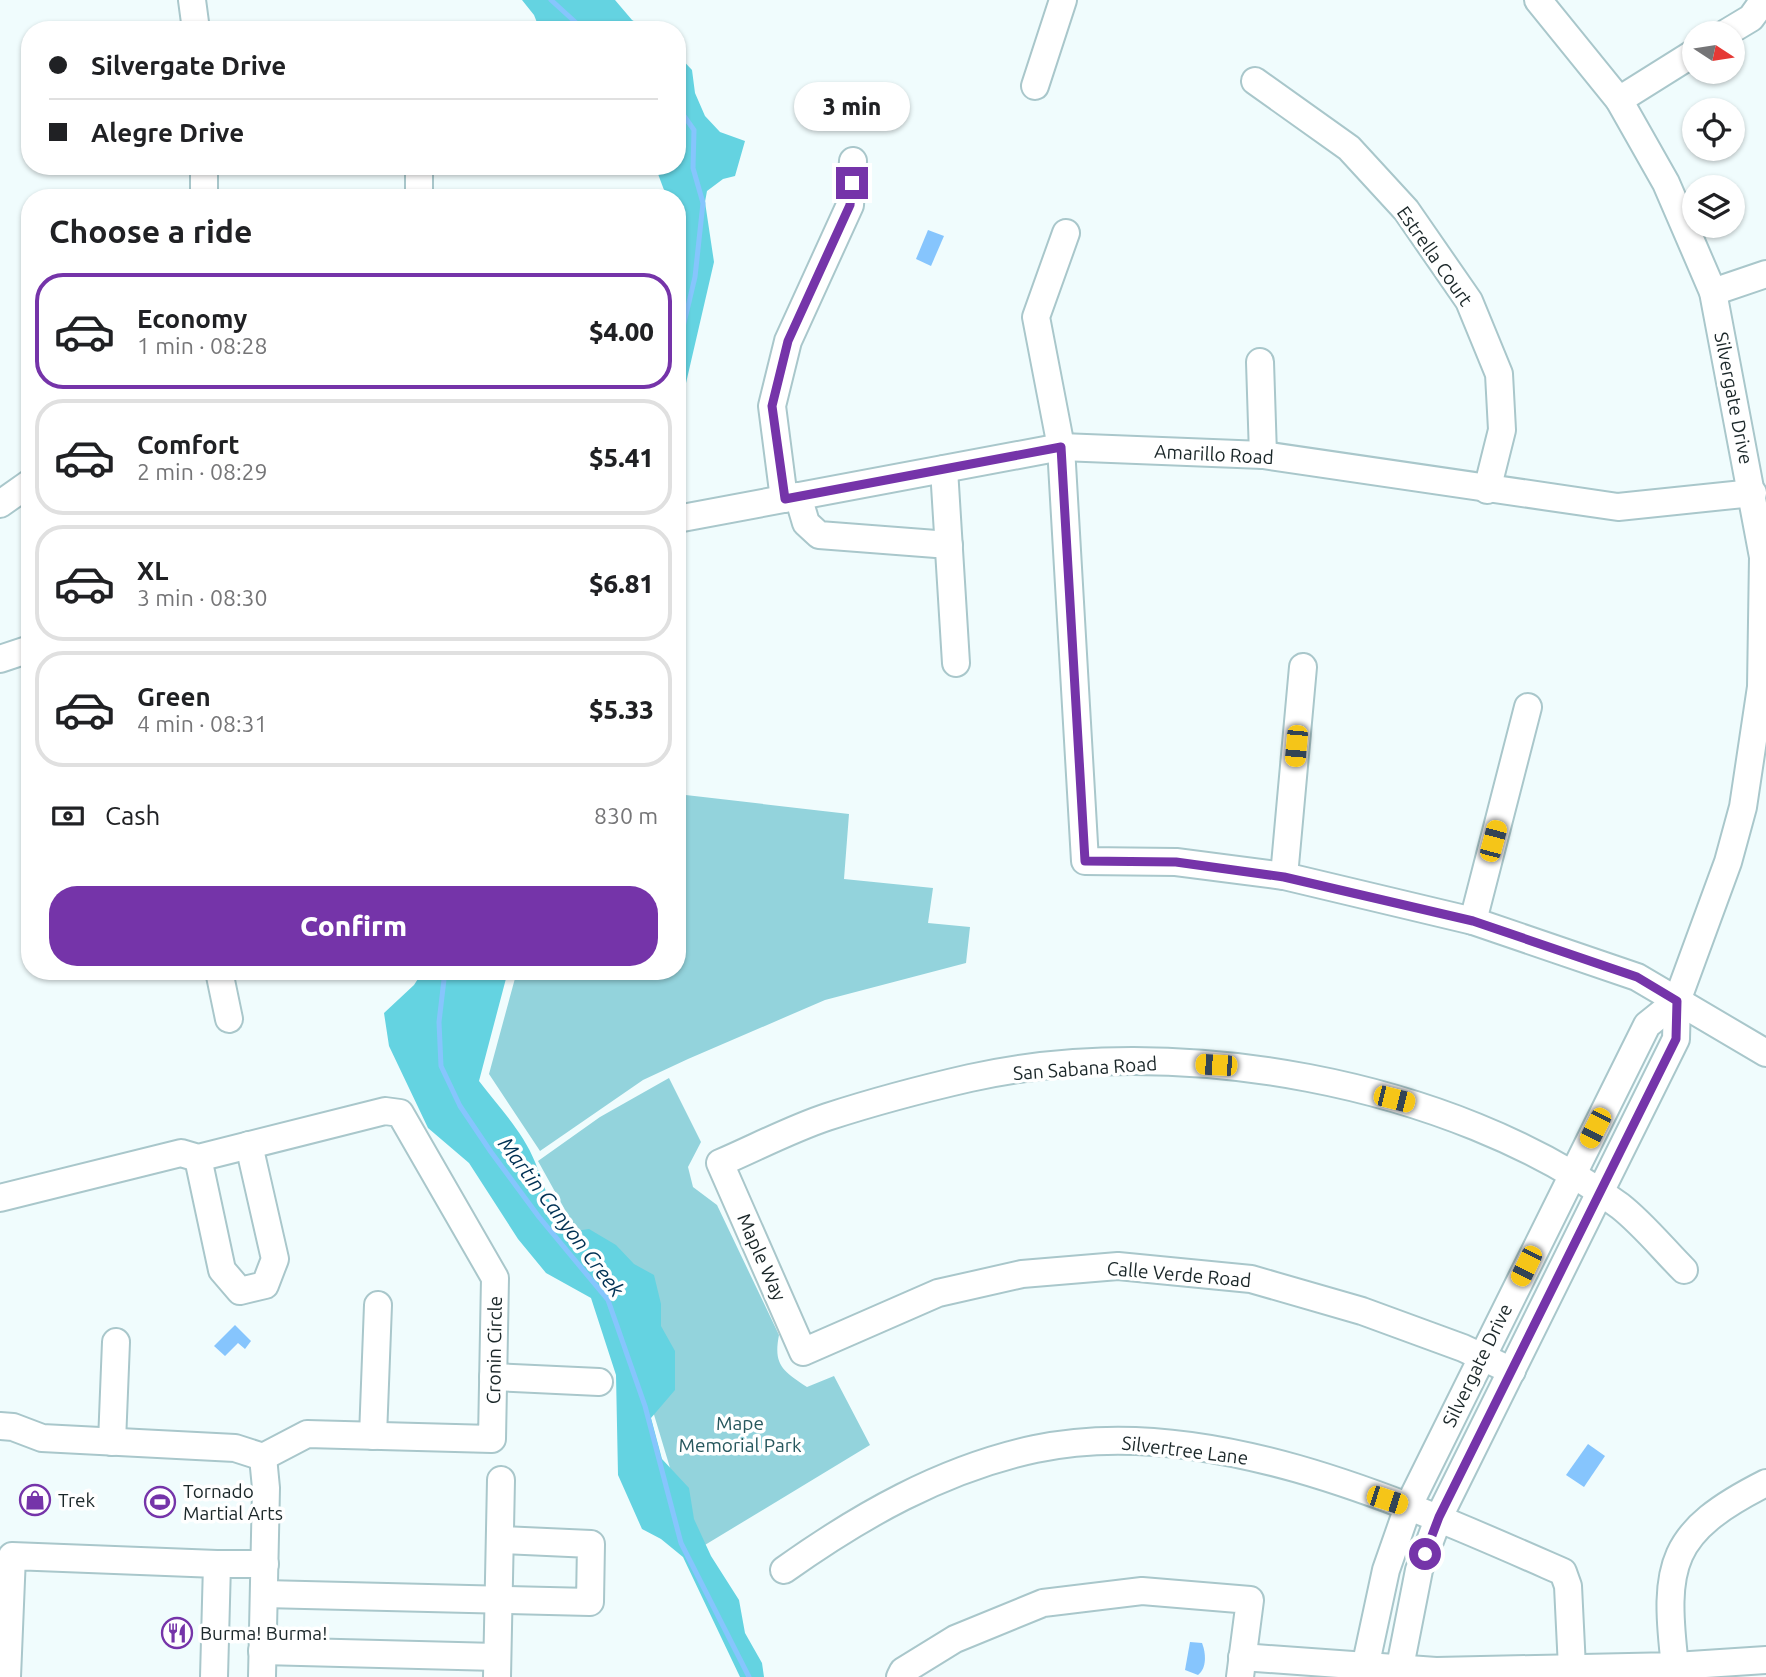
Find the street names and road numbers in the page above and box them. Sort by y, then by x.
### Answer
street label: Estrella Court [1393,202,1478,310]
street label: Silvergate Drive [1710,330,1758,466]
street label: Amarillo Road [1154,440,1274,468]
street label: San Sabana Road [1012,1052,1158,1084]
street label: Maple Way [733,1210,791,1304]
street label: Calle Verde Road [1106,1257,1252,1291]
street label: Cronin Circle [482,1296,506,1404]
street label: Silvergate Drive [1438,1300,1516,1430]
street label: Silvertree Lane [1121,1431,1249,1469]

